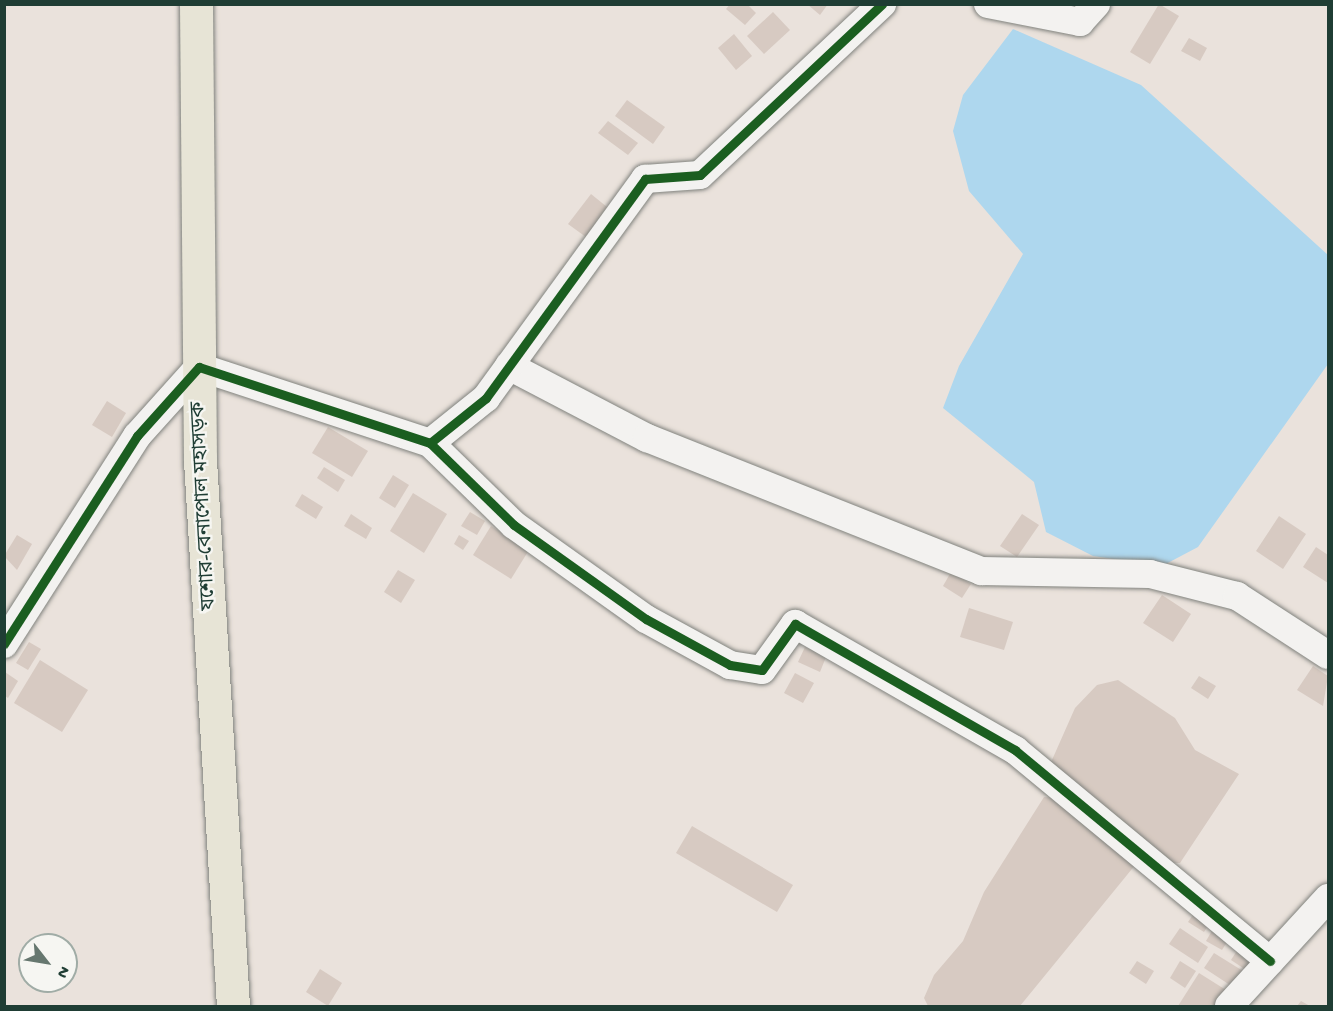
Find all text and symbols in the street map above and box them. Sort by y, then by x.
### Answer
street label: যশোর-বেনাপোল মহাসড়ক [188,401,222,611]
north arrow [18,933,78,993]
text: N [51,962,73,981]

